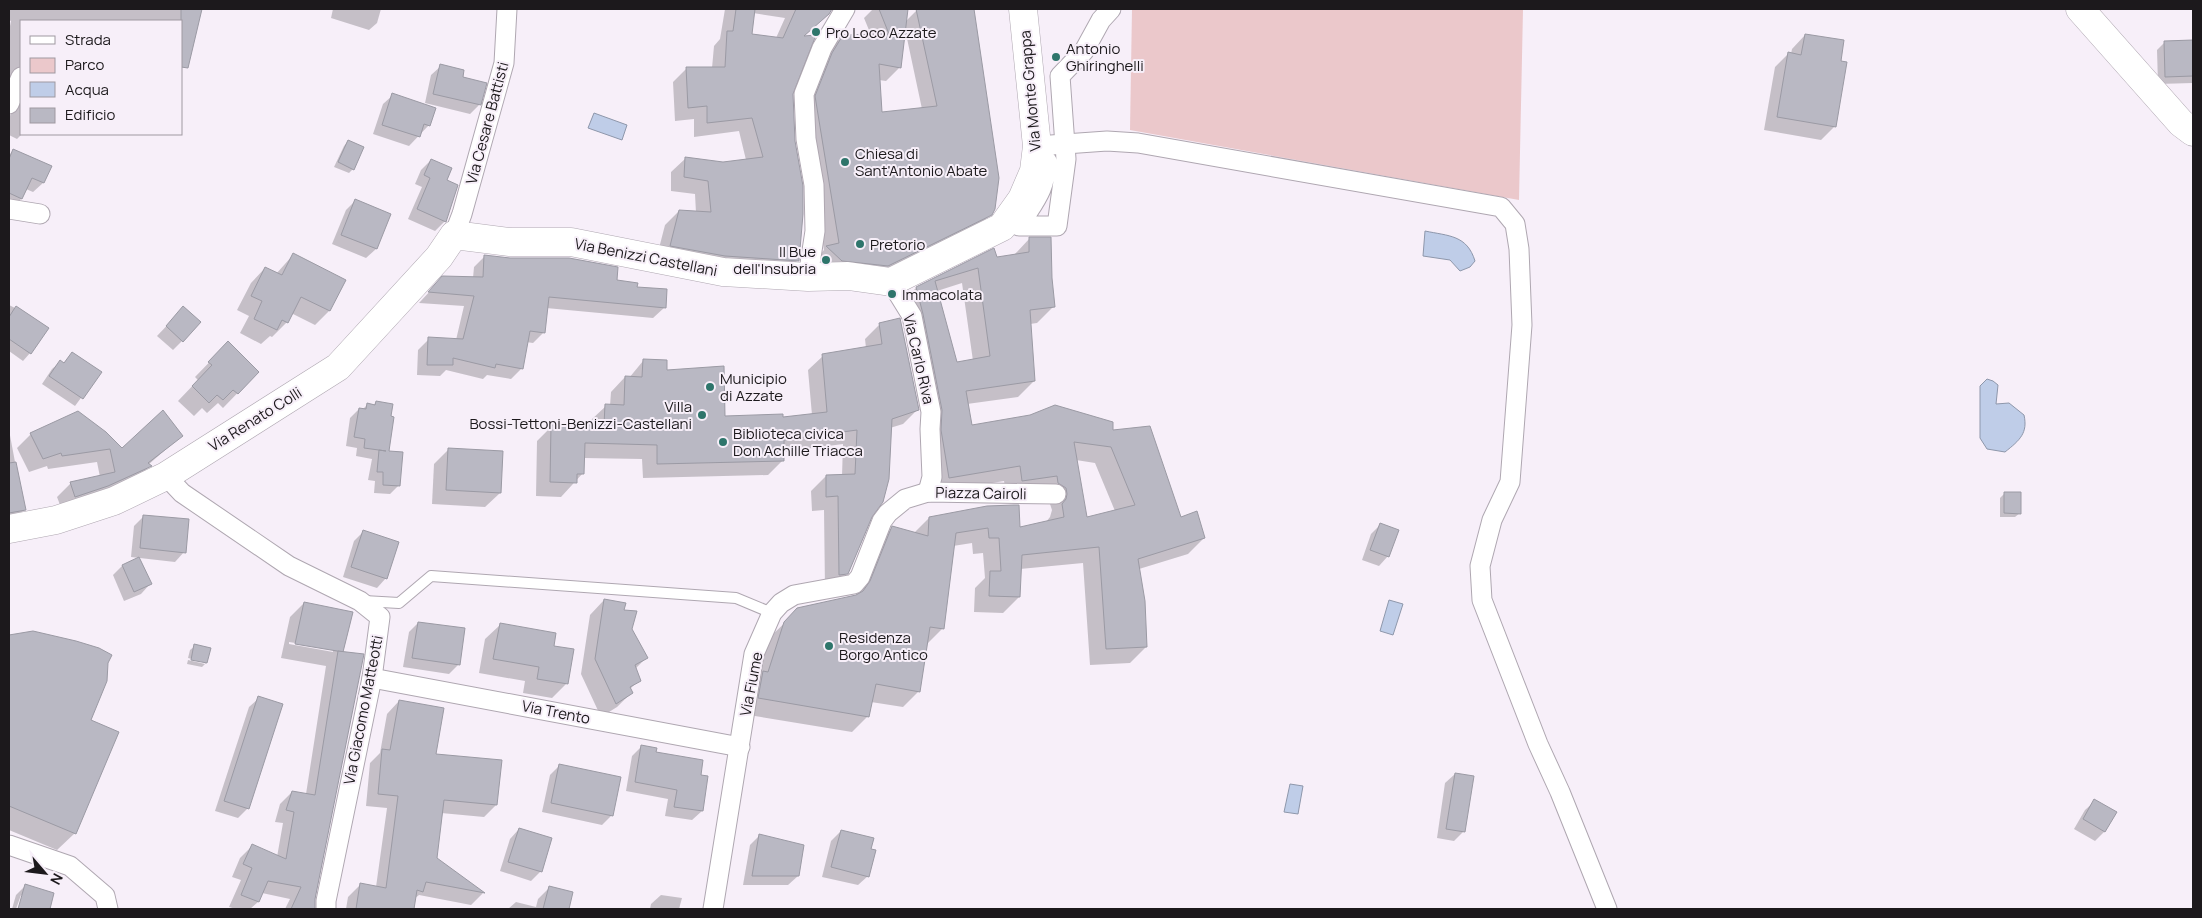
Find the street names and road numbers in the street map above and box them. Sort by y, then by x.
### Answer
street label: Via Monte Grappa [1014,30,1046,152]
street label: Via Cesare Battisti [461,59,513,187]
street label: Via Benizzi Castellani [573,233,719,281]
street label: Via Carlo Riva [898,312,940,406]
street label: Via Renato Colli [204,382,306,456]
street label: Piazza Cairoli [935,482,1027,504]
street label: Via Giacomo Matteotti [338,633,388,787]
street label: Via Fiume [734,650,768,718]
street label: Via Trento [520,695,592,729]

